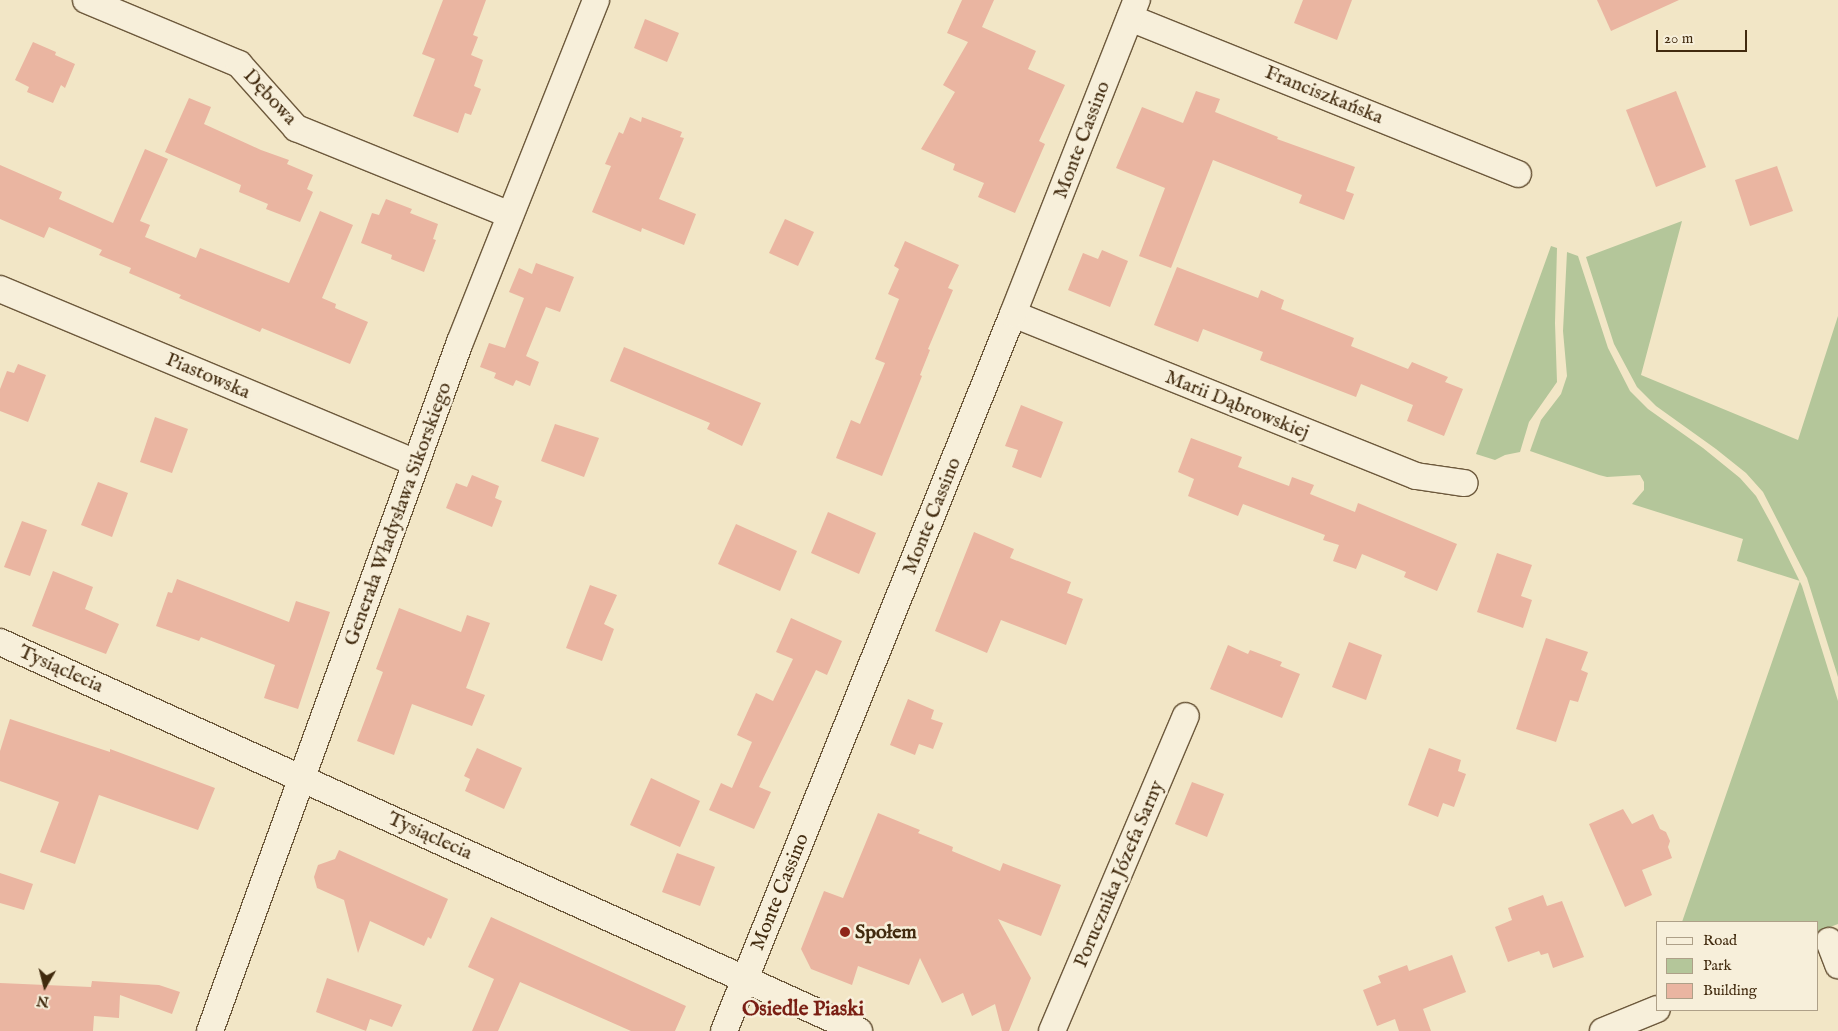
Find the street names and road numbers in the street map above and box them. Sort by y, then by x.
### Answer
street label: Franciszkańska [1261,60,1387,130]
street label: Dębowa [238,64,302,130]
street label: Monte Cassino [1049,78,1115,202]
street label: Piastowska [162,347,254,405]
street label: Marii Dąbrowskiej [1162,365,1312,445]
street label: Generała Władysława Sikorskiego [339,379,457,649]
street label: Monte Cassino [898,454,966,578]
street label: Tysiąclecia [15,640,107,698]
street label: Porucznika Józefa Sarny [1069,777,1169,971]
street label: Tysiąclecia [384,807,476,865]
street label: Monte Cassino [746,830,814,954]

